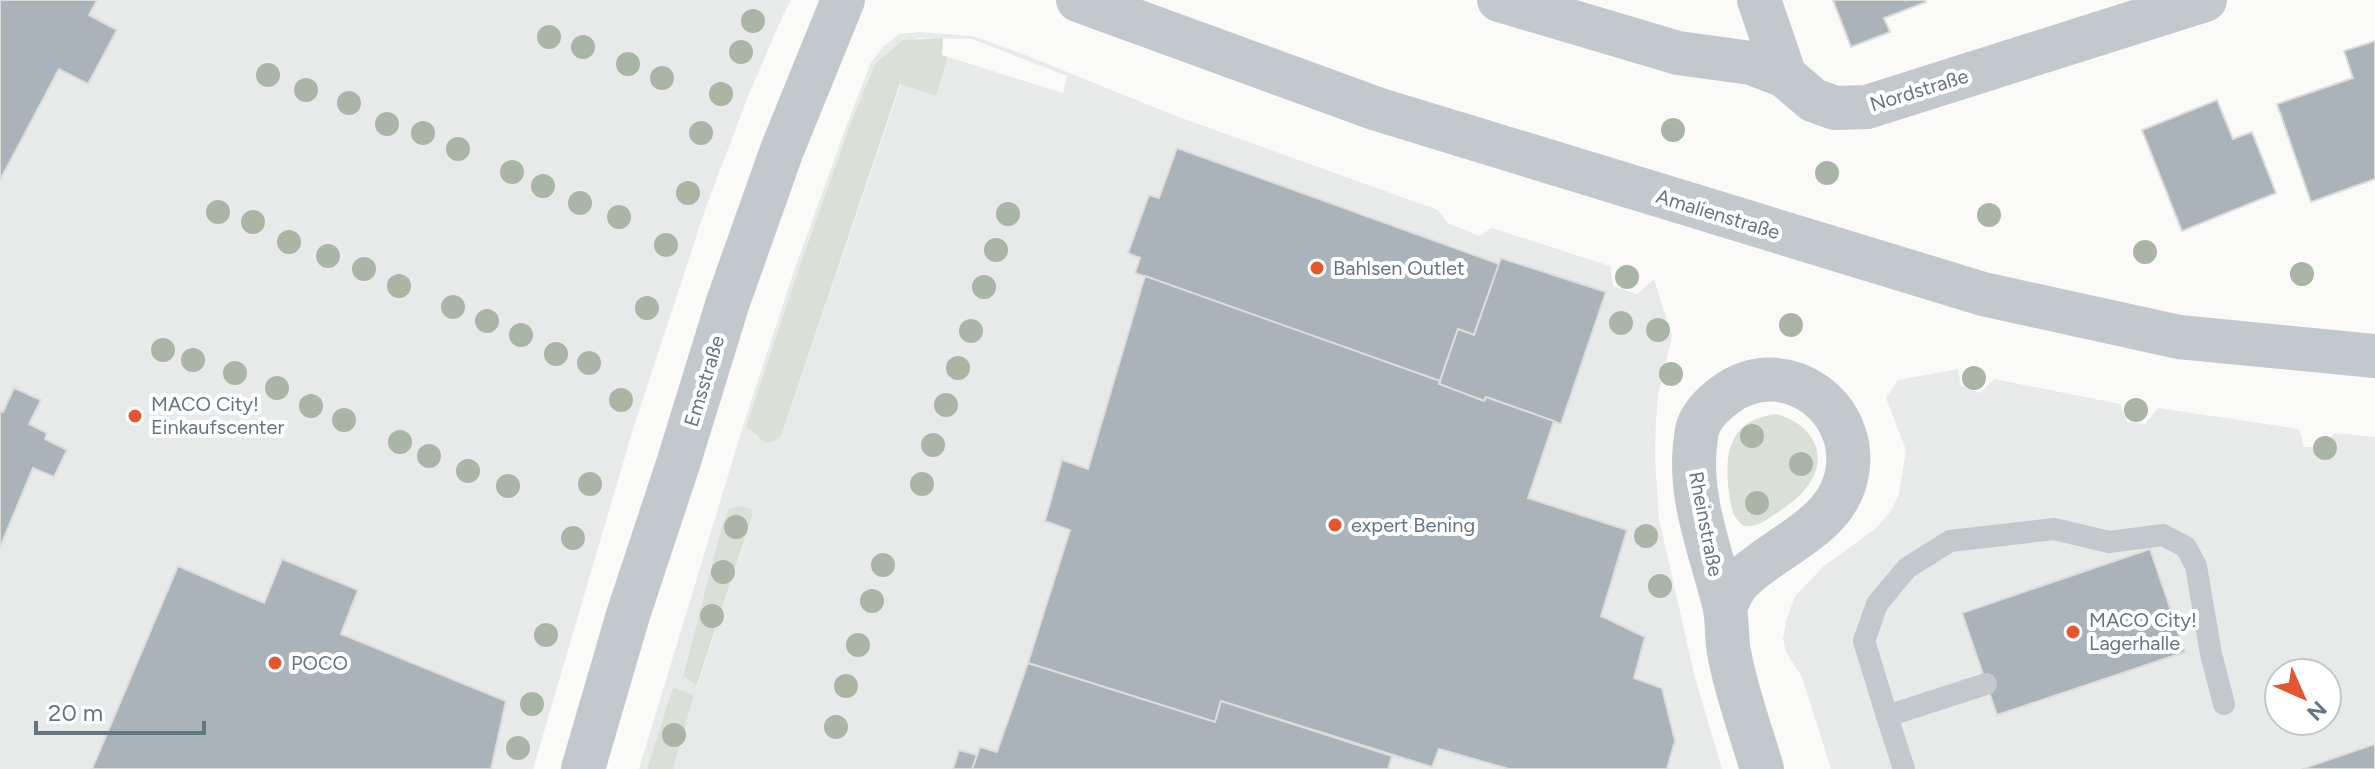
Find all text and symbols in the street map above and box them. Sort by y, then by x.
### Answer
street label: Nordstraße [1867,64,1971,116]
street label: Amalienstraße [1653,184,1783,244]
place label: Bahlsen Outlet [1333,256,1464,280]
marker: Bahlsen Outlet [1308,259,1326,277]
street label: Emsstraße [679,332,729,430]
place label: MACO City! Einkaufscenter [151,392,285,439]
marker: MACO City! Einkaufscenter [126,407,144,425]
street label: Rheinstraße [1684,469,1728,579]
place label: expert Bening [1351,513,1475,537]
marker: expert Bening [1326,516,1344,534]
place label: MACO City! Lagerhalle [2089,608,2197,655]
marker: MACO City! Lagerhalle [2064,623,2082,641]
place label: POCO [291,651,348,675]
marker: POCO [266,654,284,672]
north arrow [2263,657,2343,737]
scale bar [36,685,204,735]
text: N [2301,695,2332,726]
text: 20 m [48,698,103,727]

